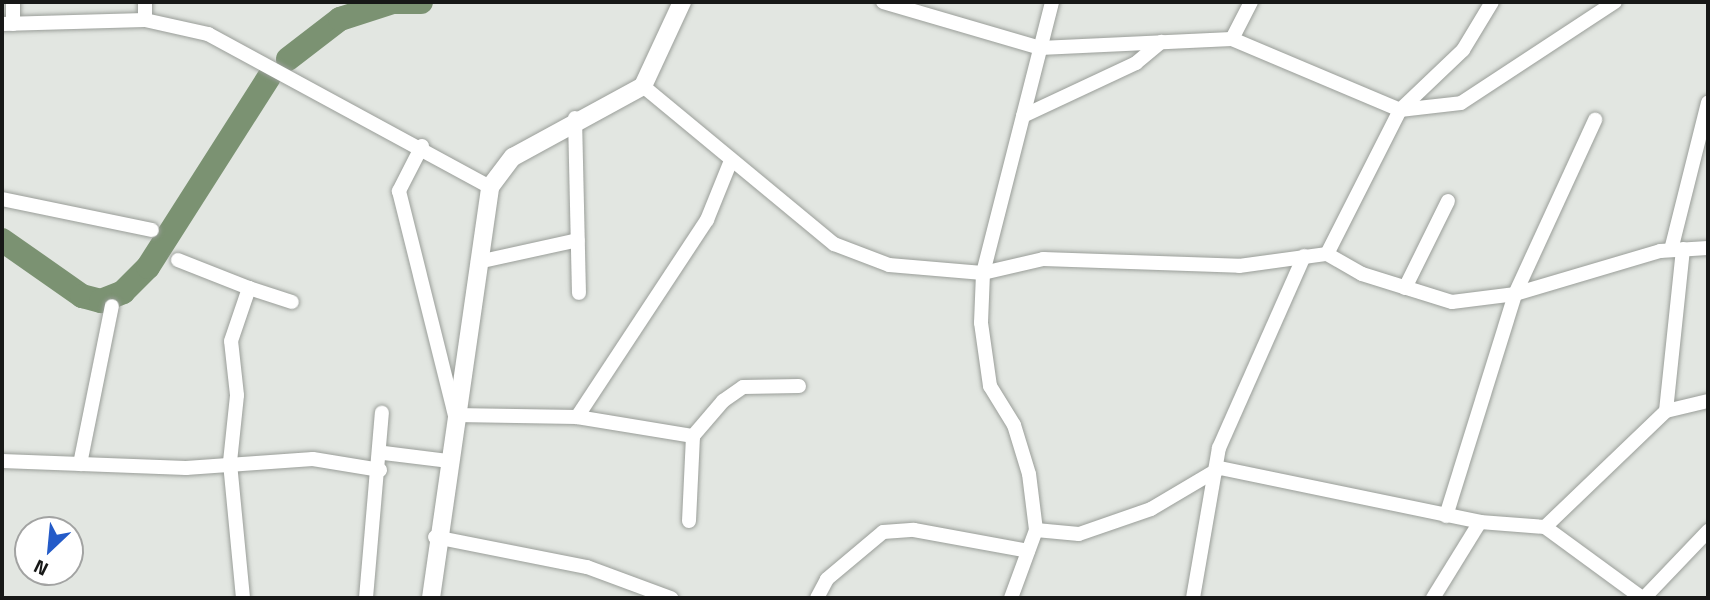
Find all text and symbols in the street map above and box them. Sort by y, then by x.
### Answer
north arrow [14,516,84,586]
text: N [28,553,53,584]

